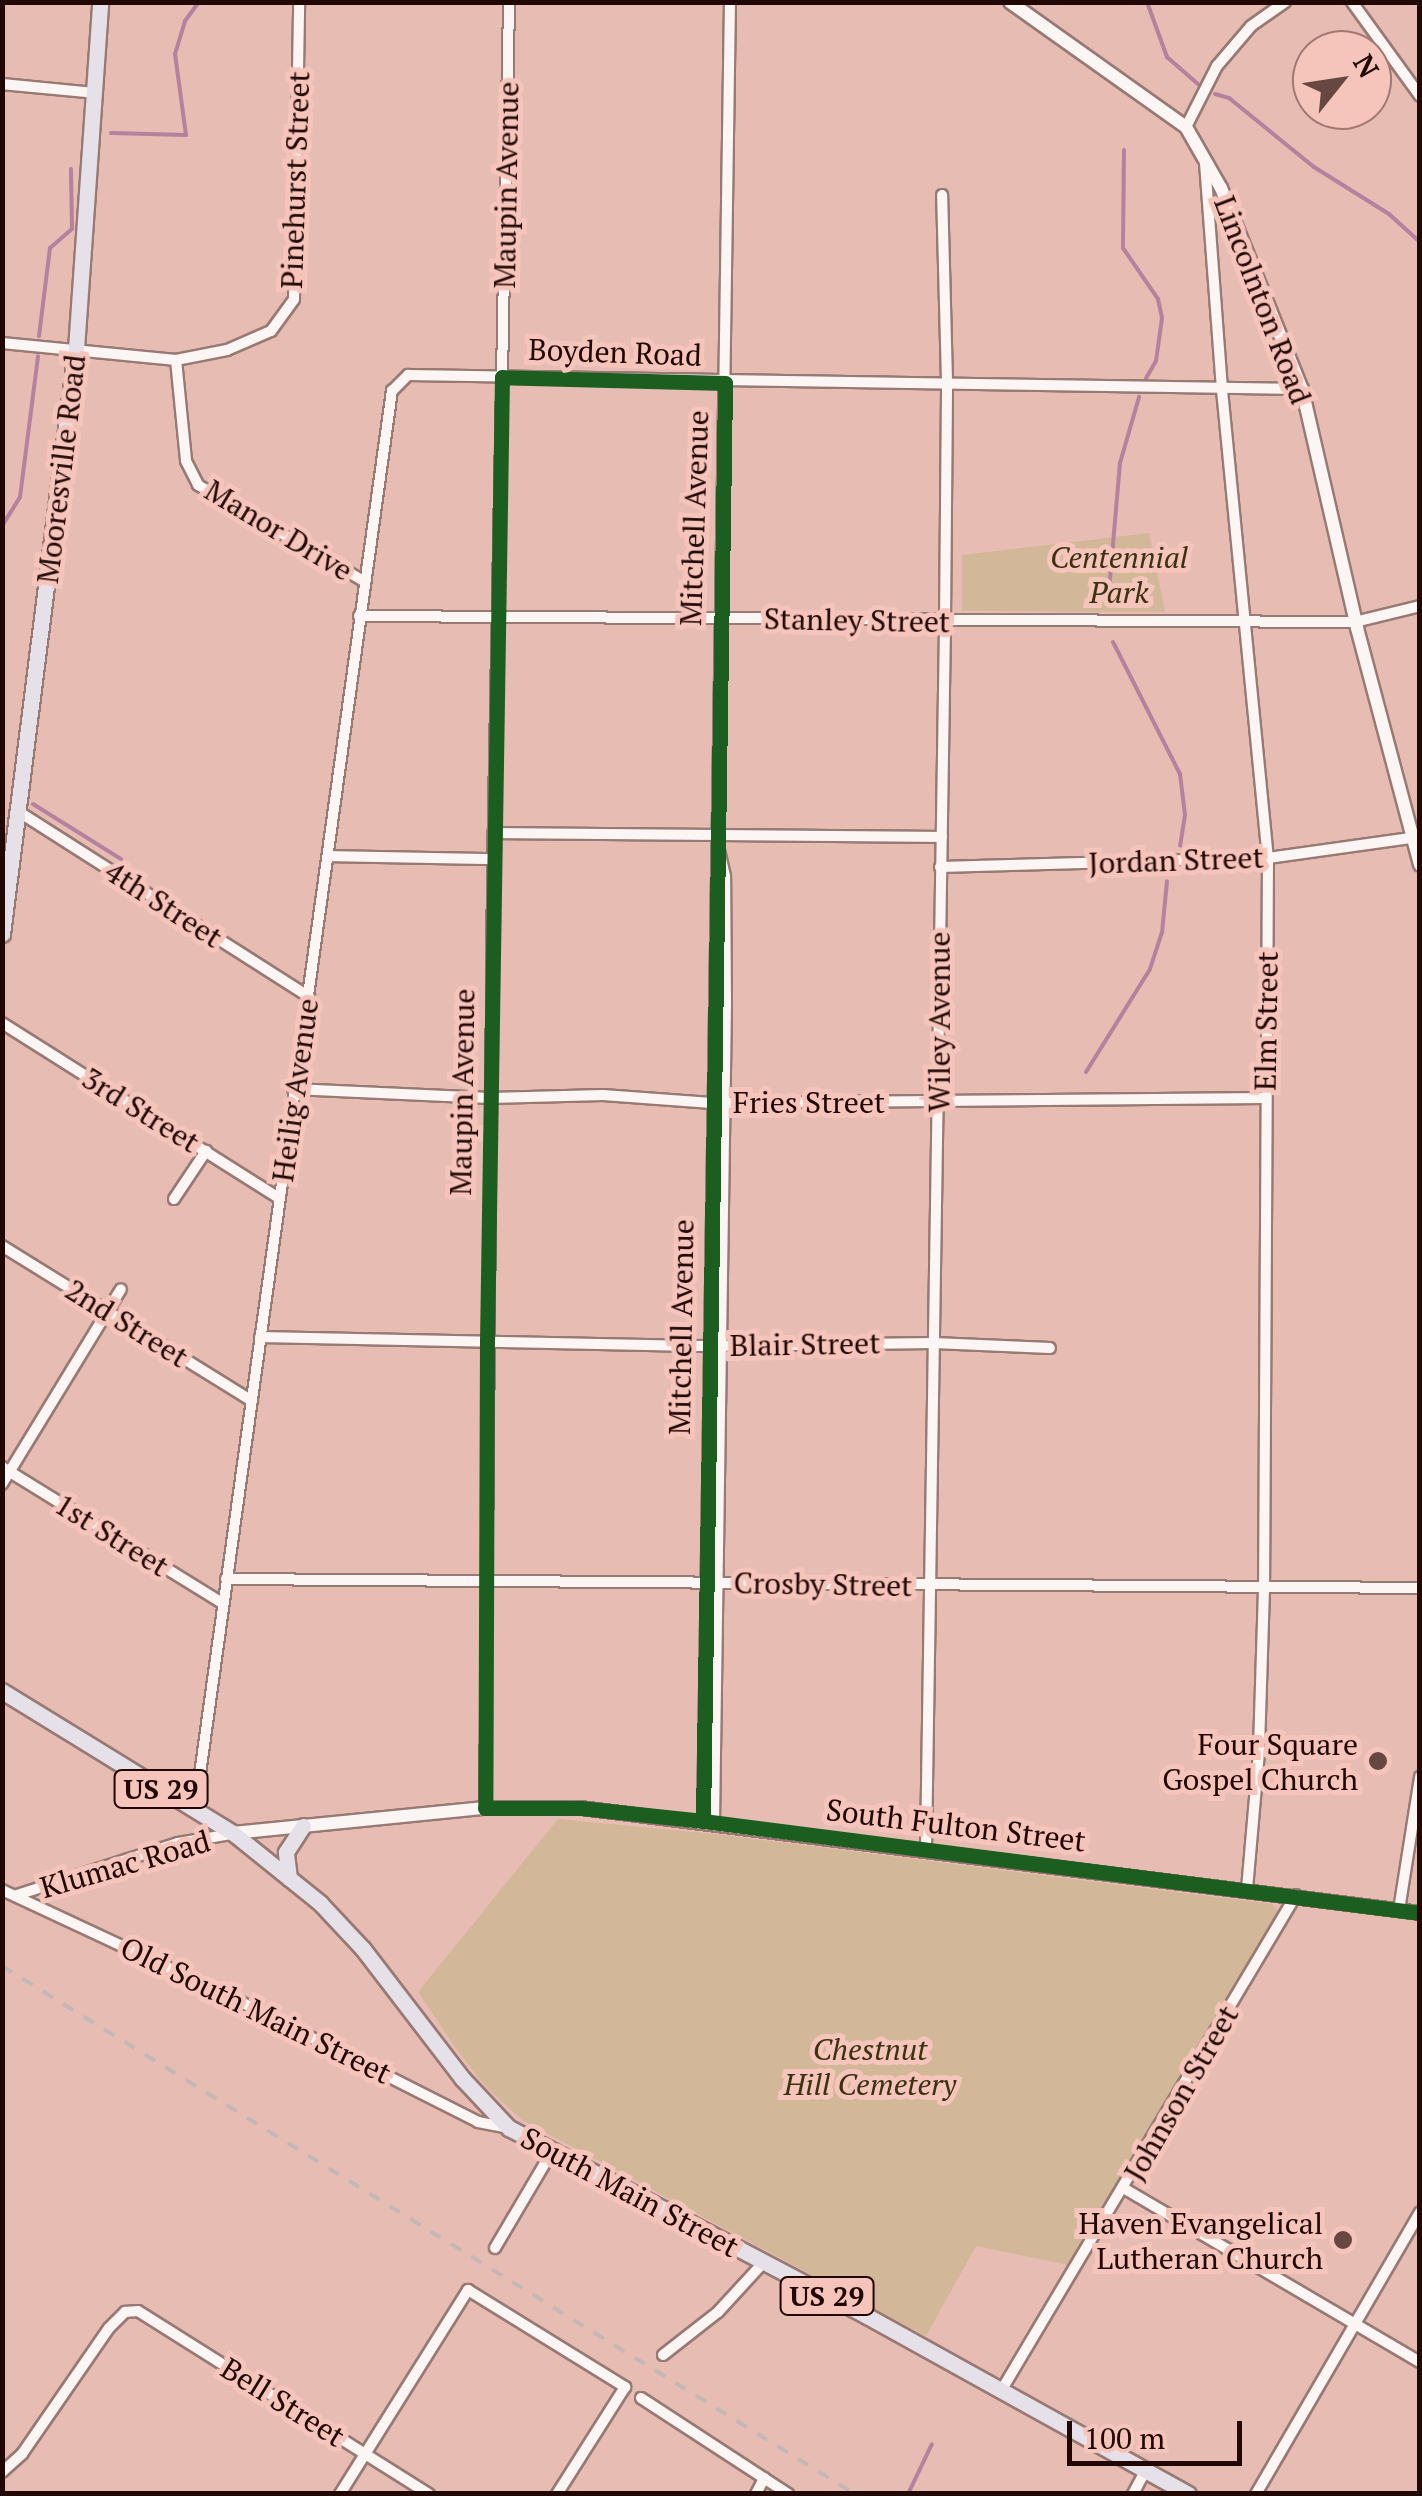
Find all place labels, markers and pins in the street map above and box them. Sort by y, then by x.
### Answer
place label: Four Square Gospel Church [1162,1726,1358,1796]
marker: Four Square Gospel Church [1367,1750,1389,1772]
place label: Haven Evangelical Lutheran Church [1078,2205,1323,2276]
marker: Haven Evangelical Lutheran Church [1332,2229,1354,2251]

